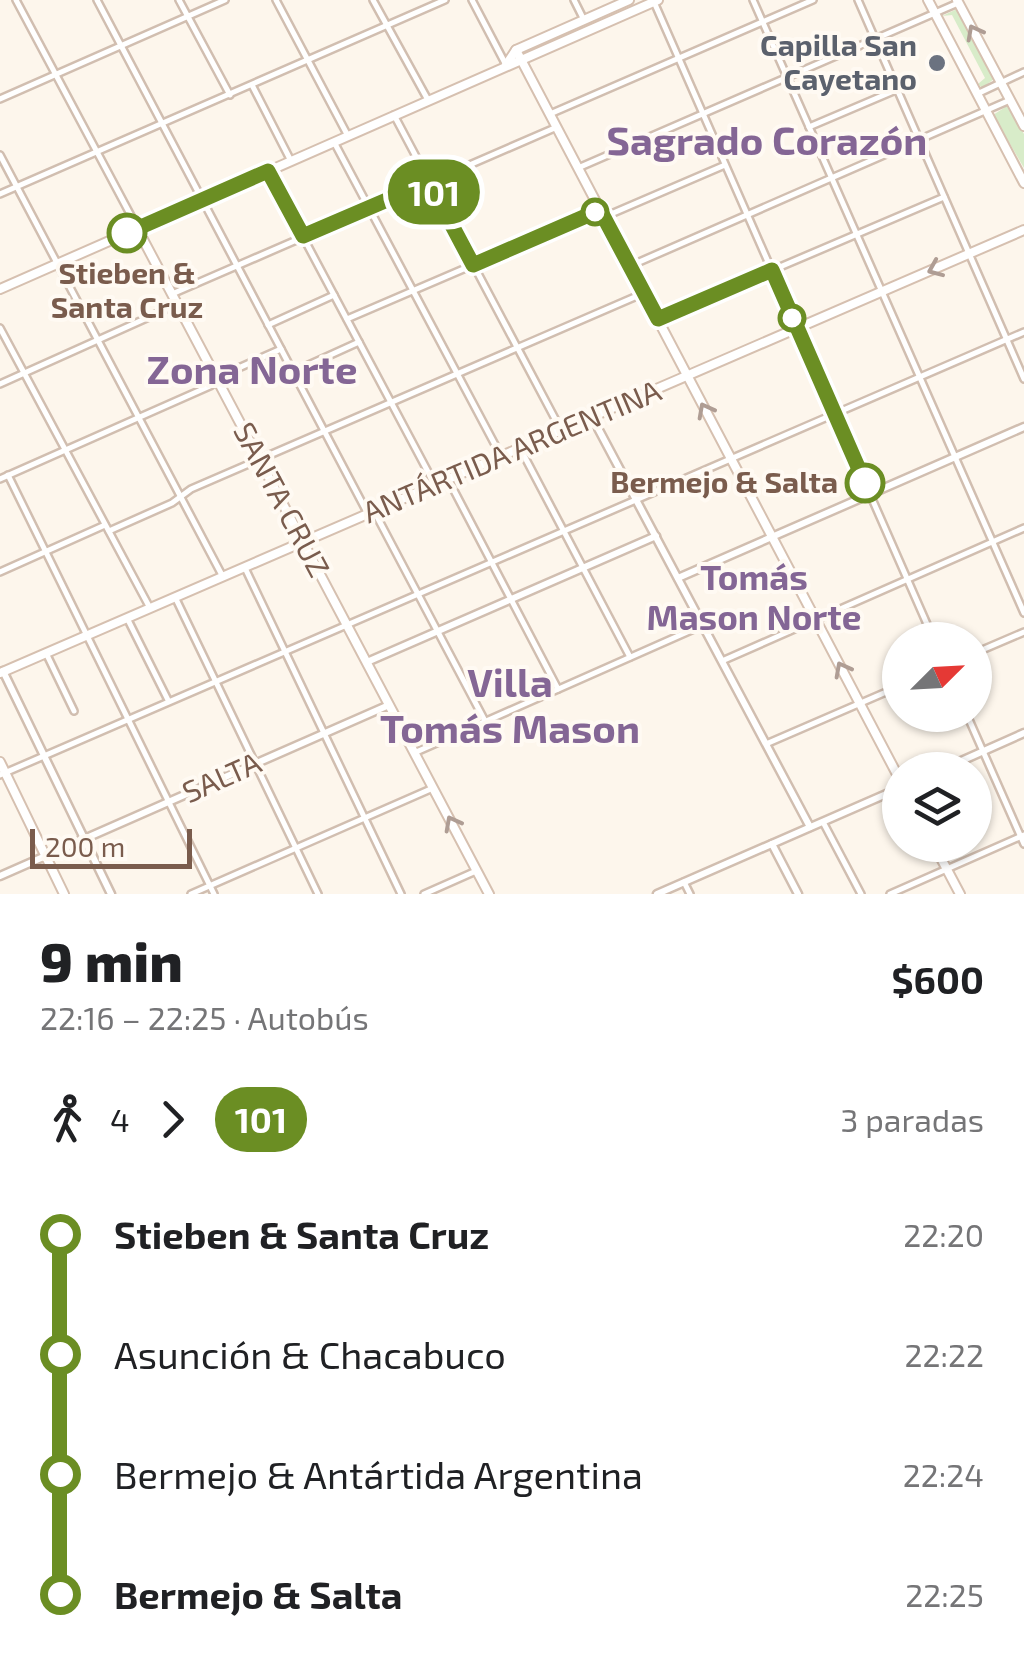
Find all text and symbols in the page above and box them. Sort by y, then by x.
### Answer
one-way arrow [967,25,986,43]
place label: Capilla San Cayetano [760,26,917,97]
marker: Capilla San Cayetano [926,52,948,74]
district label: Sagrado Corazón [607,115,927,163]
line badge: 101 [376,160,492,224]
text: 101 [408,171,460,213]
unlabelled marker [582,199,608,225]
marker: Stieben & Santa Cruz [108,214,146,252]
place label: Stieben & Santa Cruz [51,254,203,324]
one-way arrow [927,257,944,277]
unlabelled marker [779,305,805,331]
district label: Zona Norte [146,344,358,392]
street label: ANTÁRTIDA ARGENTINA [357,371,666,529]
one-way arrow [698,403,717,421]
street label: SANTA CRUZ [227,416,338,582]
place label: Bermejo & Salta [610,463,838,499]
marker: Bermejo & Salta [846,464,884,502]
district label: Tomás Mason Norte [647,555,861,637]
north arrow [882,622,992,732]
map controls [882,622,992,862]
district label: Villa Tomás Mason [380,657,640,751]
one-way arrow [834,662,854,680]
street label: SALTA [176,743,266,809]
button: layers [882,752,992,862]
one-way arrow [444,816,464,834]
scale bar [30,824,192,868]
text: 200 m [45,829,125,863]
text: 9 min [40,927,183,993]
text: $600 [892,956,984,1002]
text: 22:16 – 22:25 · Autobús [40,998,369,1036]
icon: walk [40,1092,95,1147]
icon: forward [145,1092,200,1147]
text: 101 [235,1098,287,1140]
text: 4 [110,1100,130,1138]
text: 3 paradas [840,1100,984,1138]
text: Stieben & Santa Cruz [114,1211,489,1257]
text: 22:20 [903,1215,984,1253]
text: Asunción & Chacabuco [114,1331,506,1377]
text: 22:22 [905,1335,984,1373]
text: Bermejo & Antártida Argentina [114,1451,643,1497]
text: 22:24 [903,1455,984,1493]
text: Bermejo & Salta [114,1571,403,1617]
text: 22:25 [905,1575,984,1613]

